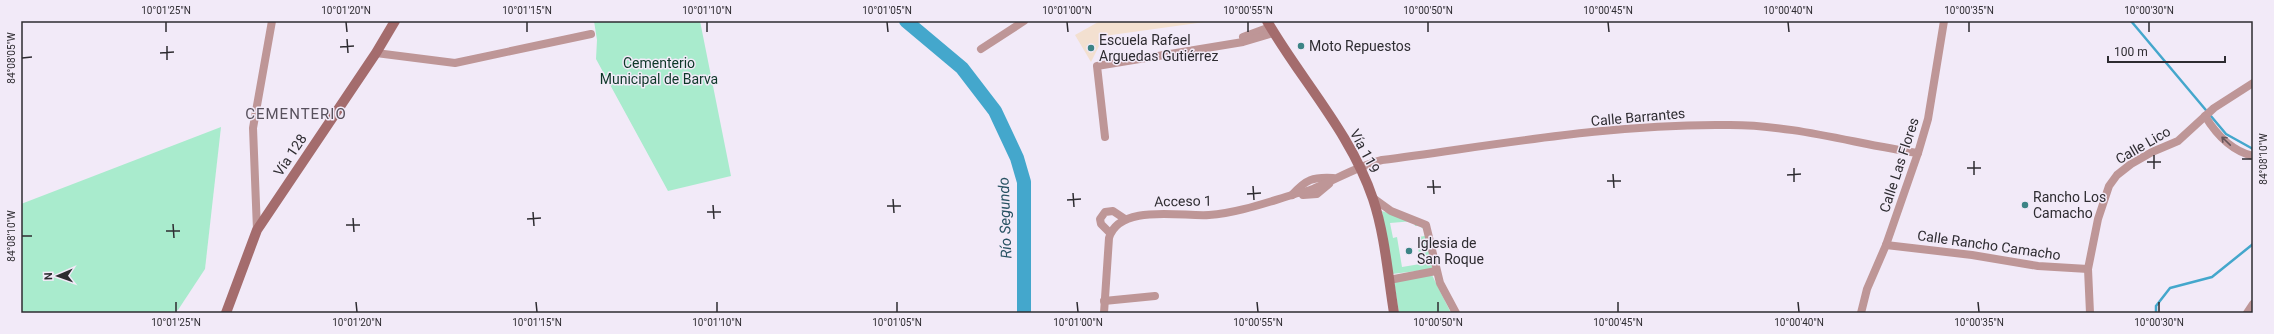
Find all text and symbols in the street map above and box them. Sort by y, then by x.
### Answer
text: 10°01'25"N [141,5,191,16]
text: 10°01'20"N [321,5,371,16]
text: 10°01'15"N [502,5,552,16]
text: 10°01'10"N [682,5,732,16]
text: 10°01'05"N [862,5,912,16]
text: 10°01'00"N [1042,5,1092,16]
text: 10°00'55"N [1223,5,1273,16]
text: 10°00'50"N [1403,5,1453,16]
text: 10°00'45"N [1583,5,1633,16]
text: 10°00'40"N [1763,5,1813,16]
text: 10°00'35"N [1944,5,1994,16]
text: 10°00'30"N [2124,5,2174,16]
text: 84°08'05"W [6,32,17,84]
place label: Escuela Rafael Arguedas Gutiérrez [1099,32,1218,64]
place label: Moto Repuestos [1309,38,1411,54]
scale bar [2108,38,2225,64]
marker: Moto Repuestos [1296,41,1306,51]
marker: Escuela Rafael Arguedas Gutiérrez [1086,43,1096,53]
text: 100 m [2114,45,2148,59]
park label: Cementerio Municipal de Barva [600,55,718,87]
district label: CEMENTERIO [245,105,347,123]
street label: Calle Barrantes [1590,105,1686,129]
street label: Calle Las Flores [1876,116,1922,214]
street label: Calle Lico [2113,123,2173,167]
street label: Vía 119 [1347,126,1383,176]
street label: Vía 128 [270,131,310,179]
text: 84°08'10"W [2258,133,2269,185]
one-way arrow [2221,136,2231,145]
water label: Río Segundo [995,177,1015,259]
place label: Rancho Los Camacho [2033,189,2106,221]
street label: Acceso 1 [1154,192,1212,210]
marker: Rancho Los Camacho [2020,200,2030,210]
text: 84°08'10"W [6,210,17,262]
street label: Calle Rancho Camacho [1916,227,2062,263]
place label: Iglesia de San Roque [1417,235,1484,267]
marker: Iglesia de San Roque [1404,246,1414,256]
north arrow [38,256,78,296]
text: N [42,272,55,280]
text: 10°01'25"N [151,317,201,328]
text: 10°01'20"N [332,317,382,328]
text: 10°01'15"N [512,317,562,328]
text: 10°01'10"N [692,317,742,328]
text: 10°01'05"N [872,317,922,328]
text: 10°01'00"N [1053,317,1103,328]
text: 10°00'55"N [1233,317,1283,328]
text: 10°00'50"N [1413,317,1463,328]
text: 10°00'45"N [1593,317,1643,328]
text: 10°00'40"N [1774,317,1824,328]
text: 10°00'35"N [1954,317,2004,328]
text: 10°00'30"N [2134,317,2184,328]

